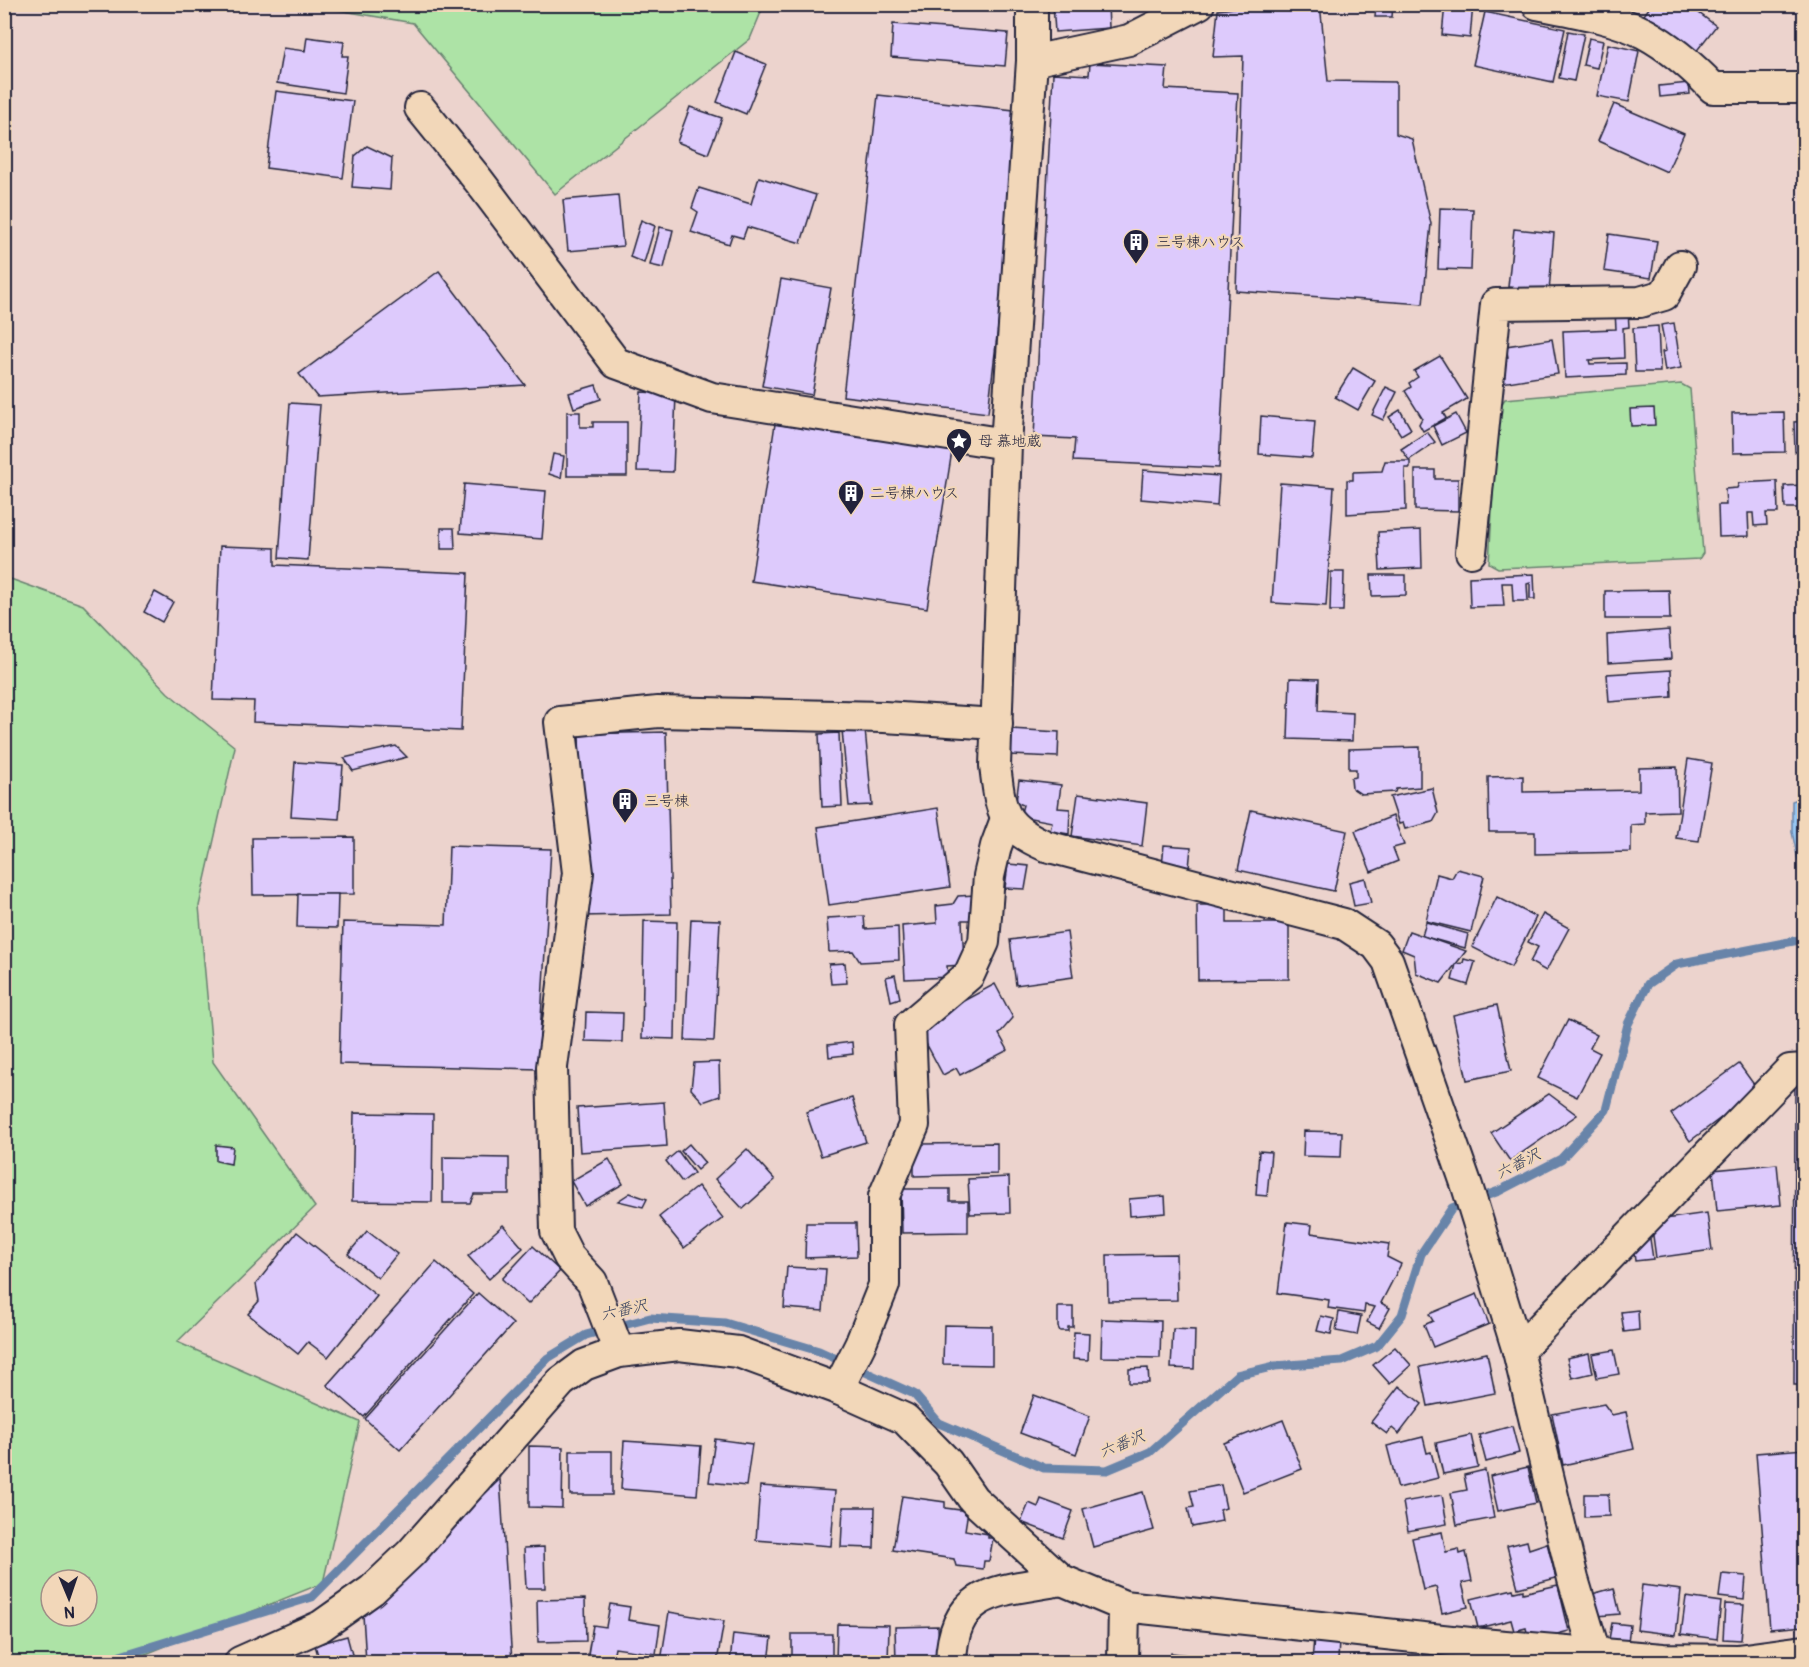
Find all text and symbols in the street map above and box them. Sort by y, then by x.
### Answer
building icon: 三号棟ハウス [1121,227,1151,265]
place label: 三号棟ハウス [1156,233,1245,252]
place icon: 母 慕地蔵 [944,426,974,464]
place label: 母 慕地蔵 [978,432,1041,451]
building icon: 二号棟ハウス [836,478,866,516]
place label: 二号棟ハウス [870,484,959,503]
building icon: 三号棟 [610,786,640,824]
place label: 三号棟 [644,792,689,811]
water label: 六番沢 [1492,1144,1545,1184]
water label: 六番沢 [598,1295,651,1325]
water label: 六番沢 [1096,1425,1149,1462]
north arrow [39,1568,99,1628]
text: N [64,1602,75,1622]

